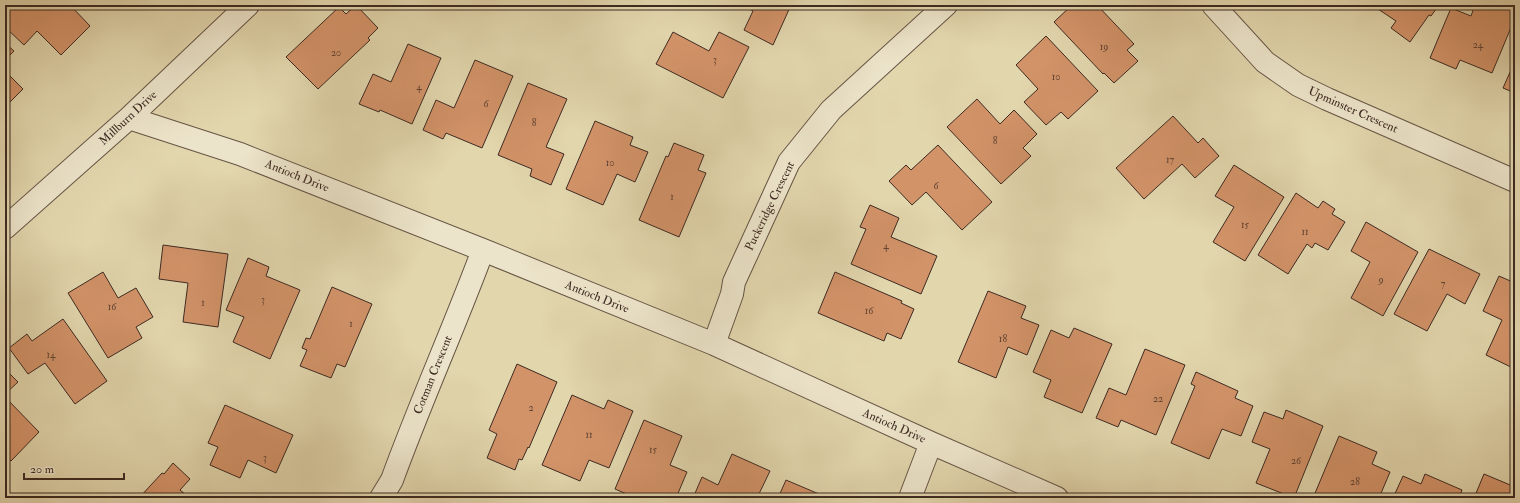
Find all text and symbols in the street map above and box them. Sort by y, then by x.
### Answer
house number: 24 [1473,39,1484,51]
house number: 19 [1100,41,1108,53]
house number: 20 [331,47,341,59]
house number: 3 [713,54,717,66]
house number: 10 [1052,71,1060,83]
house number: 4 [416,81,422,93]
street label: Upminster Crescent [1306,83,1400,137]
street label: Millburn Drive [96,87,160,149]
house number: 6 [483,98,489,110]
house number: 8 [532,117,537,129]
house number: 8 [993,135,998,147]
house number: 17 [1166,154,1174,166]
street label: Antioch Drive [262,156,331,196]
house number: 10 [606,157,614,169]
street label: Puckeridge Crescent [742,159,798,253]
house number: 6 [933,180,939,192]
house number: 1 [670,191,674,203]
house number: 15 [1241,219,1250,231]
house number: 11 [1301,226,1309,238]
house number: 4 [883,240,889,252]
house number: 9 [1377,274,1384,286]
street label: Antioch Drive [562,277,631,317]
house number: 7 [1441,278,1446,290]
house number: 3 [261,294,265,306]
house number: 1 [201,297,205,309]
house number: 16 [108,301,117,313]
house number: 16 [865,305,874,317]
house number: 1 [349,318,353,330]
street label: Cotman Crescent [410,333,456,417]
house number: 18 [999,333,1007,345]
house number: 14 [47,349,56,361]
house number: 22 [1153,393,1163,405]
house number: 2 [528,402,534,414]
street label: Antioch Drive [859,405,928,447]
house number: 11 [585,429,593,441]
house number: 15 [649,444,658,456]
house number: 3 [263,452,267,464]
scale bar [24,455,124,481]
house number: 26 [1291,455,1302,467]
text: 20 m [30,462,55,477]
house number: 28 [1350,476,1360,488]

